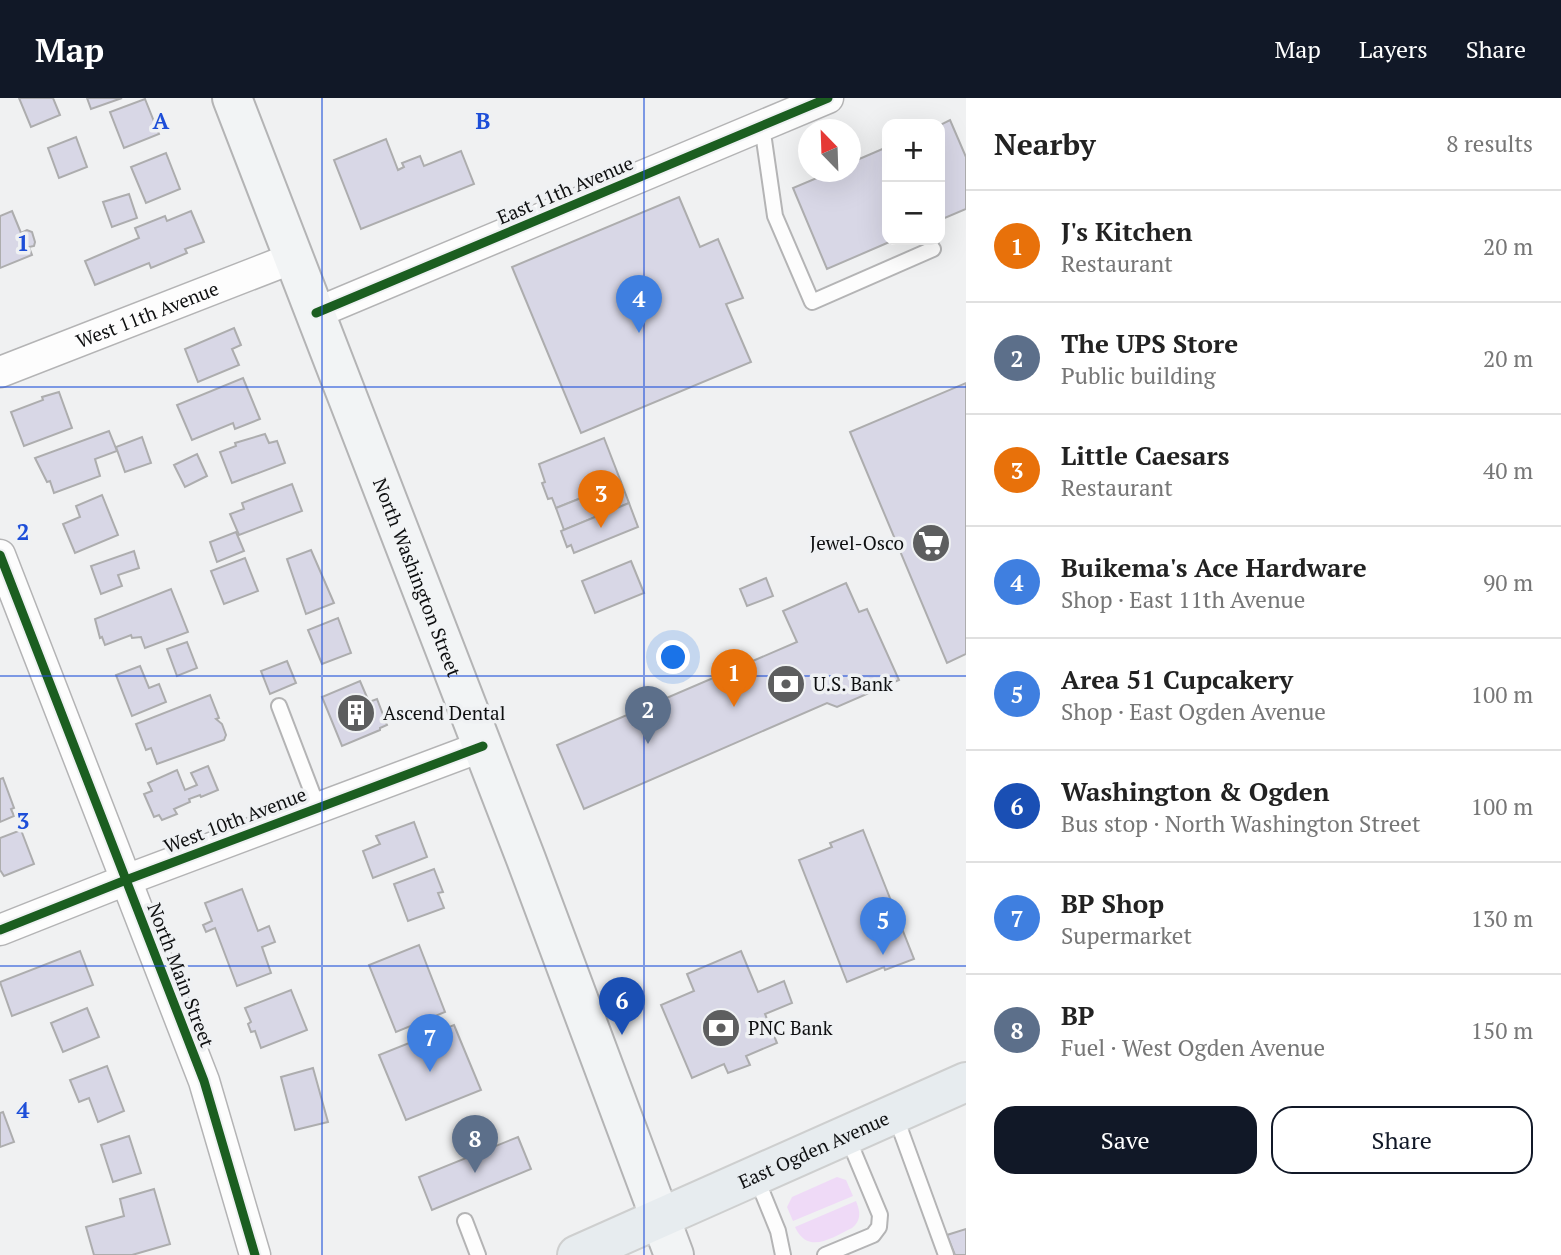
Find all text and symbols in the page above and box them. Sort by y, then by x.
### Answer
text: Map [35,28,104,71]
text: Map [1274,33,1321,65]
text: Layers [1359,33,1428,65]
text: Share [1466,33,1526,65]
text: A [153,105,170,136]
text: B [476,105,491,136]
north arrow [798,119,861,182]
map controls [882,119,945,245]
button: + [882,119,945,182]
text: Nearby [994,124,1096,164]
text: 8 results [1446,128,1533,159]
street label: East 11th Avenue [493,150,637,229]
button: − [882,182,945,245]
text: J's Kitchen [1061,214,1193,248]
text: 1 [17,227,30,258]
text: 1 [1011,231,1024,262]
text: 20 m [1483,231,1533,262]
text: Restaurant [1061,248,1173,279]
street label: West 11th Avenue [72,275,222,353]
pin: 4 [616,275,662,333]
text: The UPS Store [1061,326,1238,360]
text: 2 [1011,343,1024,374]
text: 20 m [1483,343,1533,374]
text: Public building [1061,360,1216,391]
text: Little Caesars [1061,438,1230,472]
text: 3 [1011,455,1024,486]
text: 40 m [1483,455,1533,486]
pin: 3 [578,470,624,528]
text: Restaurant [1061,472,1173,503]
street label: North Washington Street [368,474,467,680]
text: 2 [17,516,30,547]
supermarket icon: Jewel-Osco [910,522,952,564]
place label: Jewel-Osco [810,530,904,555]
text: Buikema's Ace Hardware [1061,550,1367,584]
text: 4 [1011,567,1024,598]
text: 90 m [1483,567,1533,598]
text: Shop · East 11th Avenue [1061,584,1305,615]
your location [656,640,690,674]
pin: 1 [711,649,757,707]
text: Area 51 Cupcakery [1061,662,1293,696]
bank icon: U.S. Bank [765,663,807,705]
place label: U.S. Bank [813,671,893,696]
text: 5 [1011,679,1024,710]
text: 100 m [1471,679,1533,710]
pin: 2 [625,686,671,744]
building icon: Ascend Dental [335,692,377,734]
text: Shop · East Ogden Avenue [1061,696,1326,727]
place label: Ascend Dental [383,700,505,725]
text: Washington & Ogden [1061,774,1329,808]
street label: West 10th Avenue [160,781,310,858]
text: 6 [1011,791,1024,822]
text: 100 m [1471,791,1533,822]
text: 3 [17,805,30,836]
text: Bus stop · North Washington Street [1061,808,1420,839]
text: BP Shop [1061,886,1164,920]
pin: 5 [860,897,906,955]
street label: North Main Street [142,899,221,1051]
text: 7 [1011,903,1024,934]
text: 130 m [1471,903,1533,934]
text: Supermarket [1061,920,1192,951]
pin: 6 [599,977,645,1035]
text: BP [1061,998,1095,1032]
bank icon: PNC Bank [700,1007,742,1049]
pin: 7 [407,1014,453,1072]
place label: PNC Bank [748,1015,833,1040]
text: 8 [1011,1015,1024,1046]
text: 150 m [1471,1015,1533,1046]
text: Fuel · West Ogden Avenue [1061,1032,1325,1063]
text: 4 [17,1094,30,1125]
street label: East Ogden Avenue [734,1105,893,1194]
button: Save [994,1106,1257,1174]
button: Share [1271,1106,1533,1174]
pin: 8 [452,1115,498,1173]

